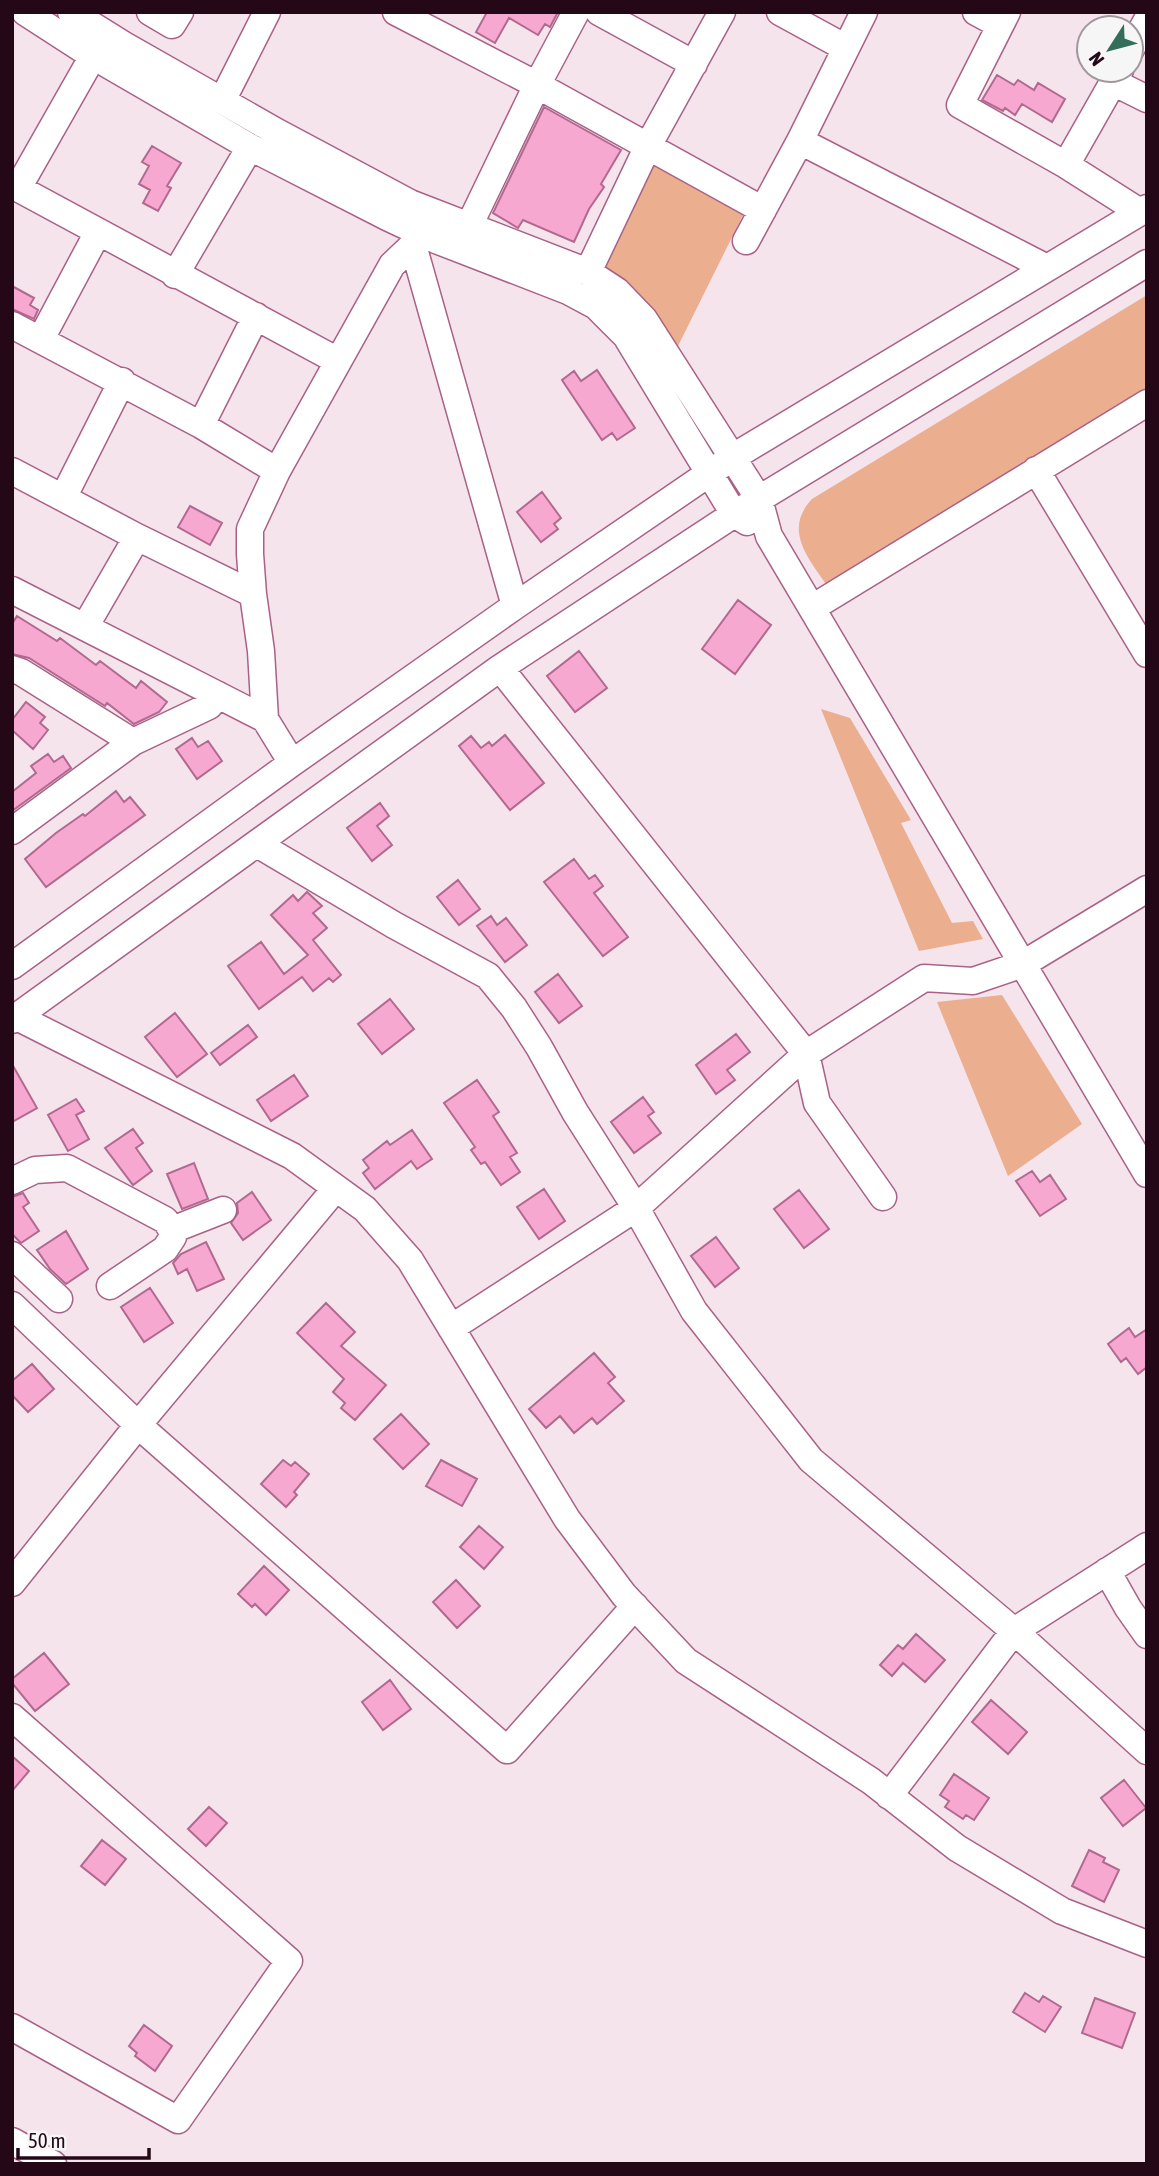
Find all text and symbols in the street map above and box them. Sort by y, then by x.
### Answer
north arrow [1075,14,1145,84]
text: N [1084,48,1108,70]
scale bar [18,2116,149,2160]
text: 50 m [28,2128,66,2152]

